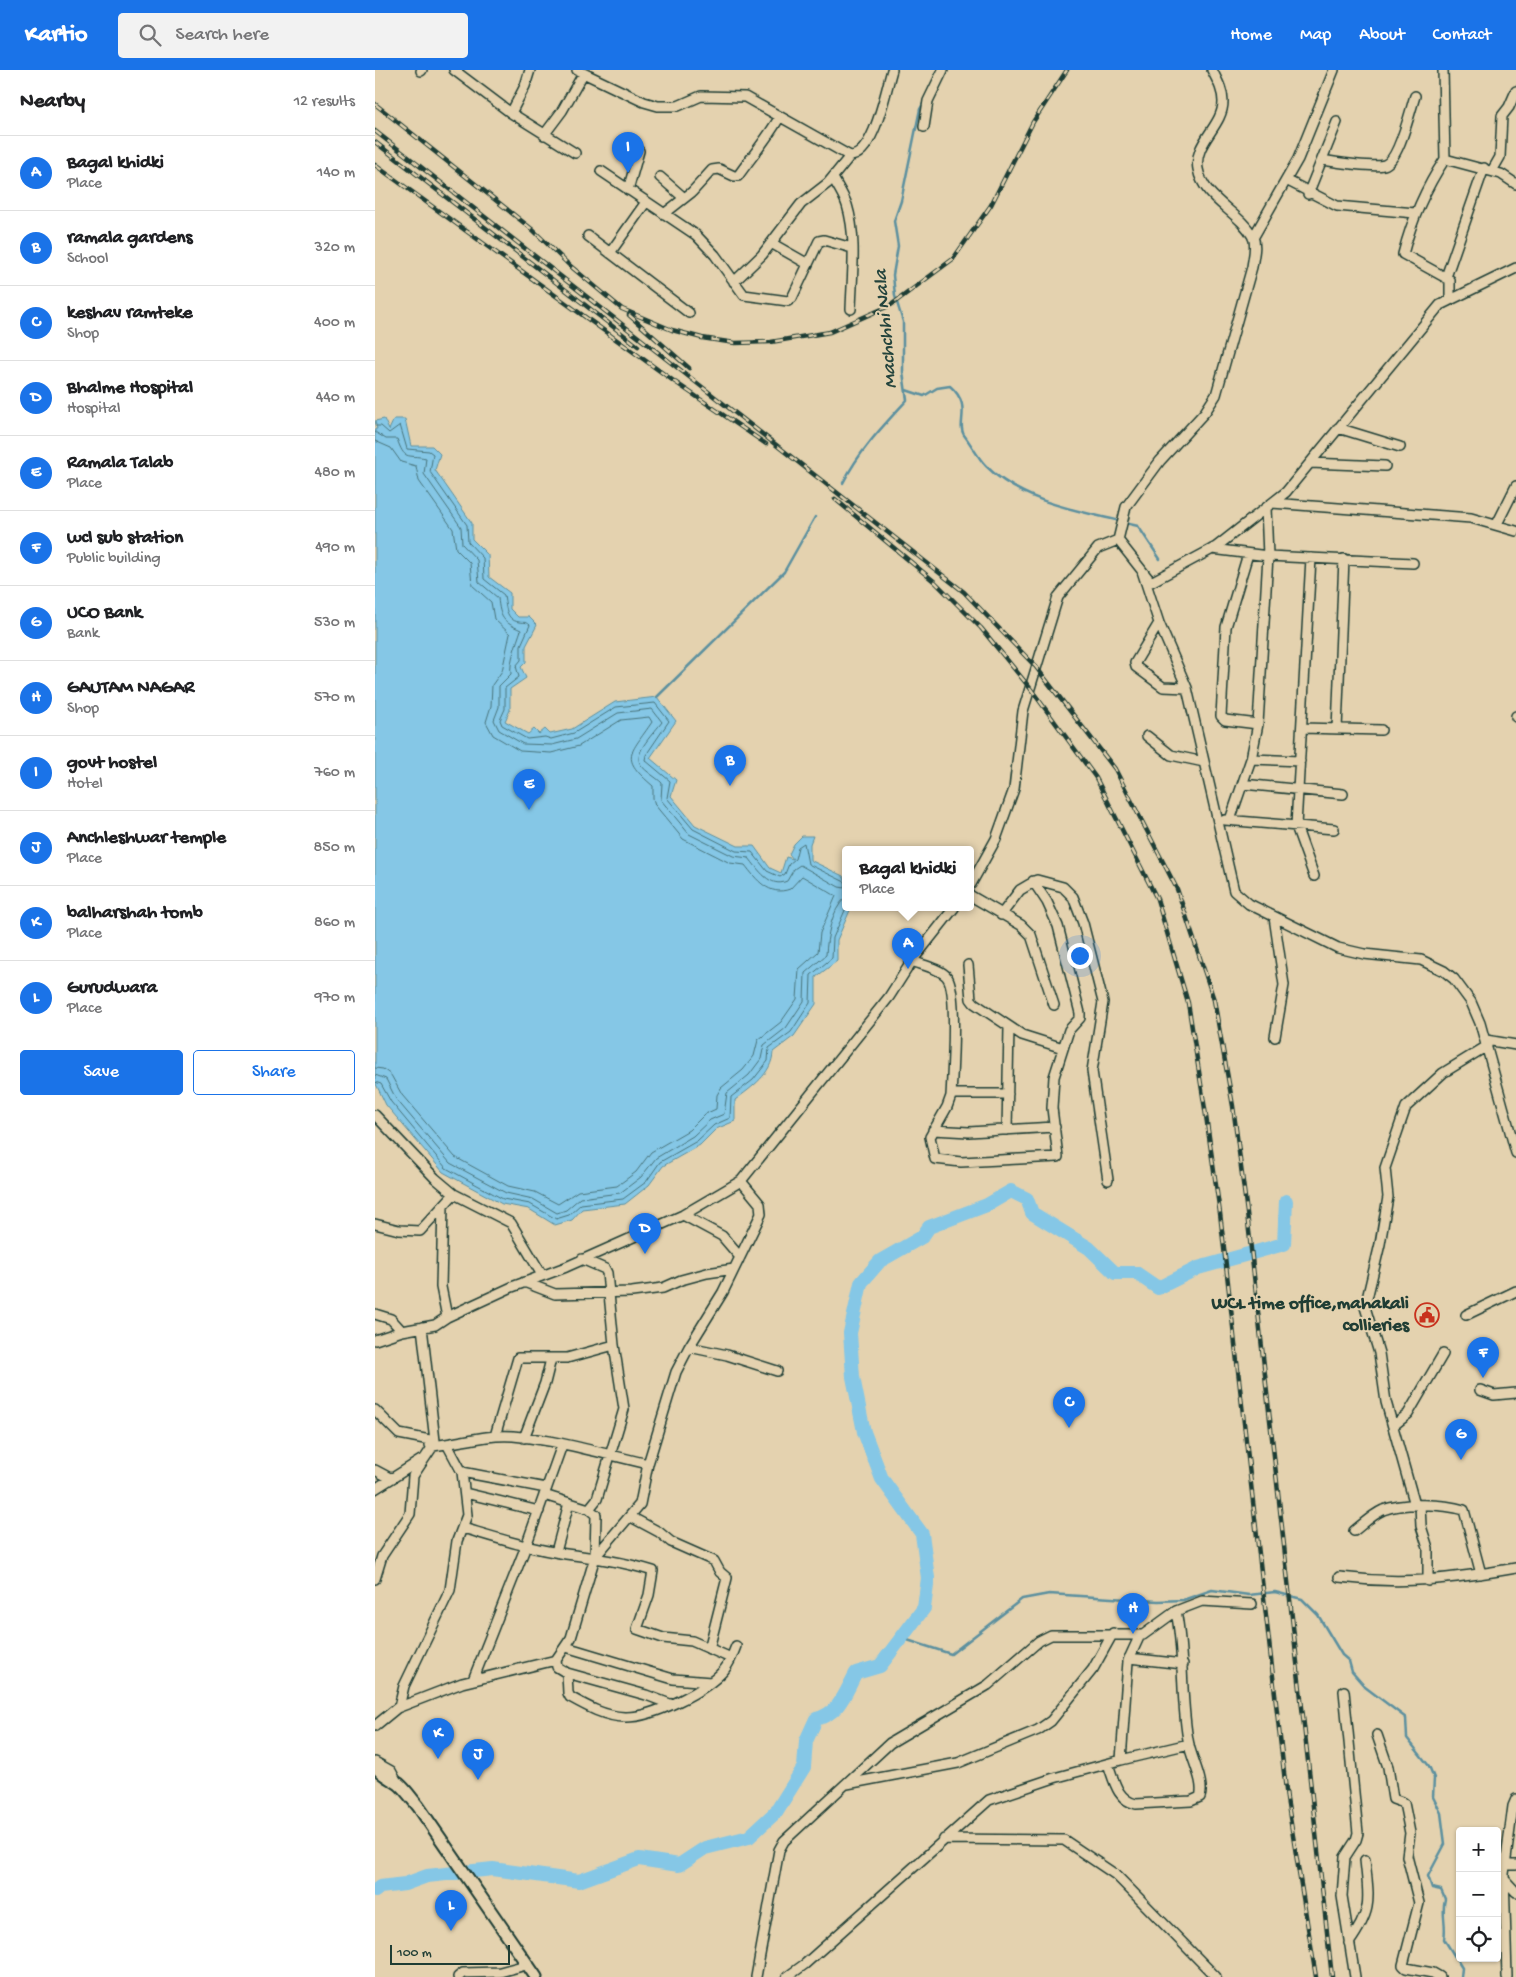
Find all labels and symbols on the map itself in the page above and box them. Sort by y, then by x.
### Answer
pin: I [612,132,644,173]
water label: Machchhi Nala [870,267,904,390]
pin: B [714,745,746,786]
pin: E [513,769,545,810]
pin: A [892,928,924,969]
your location [1067,943,1093,969]
pin: D [629,1213,661,1254]
place label: WCL time office,mahakali collieries [1210,1293,1410,1338]
public building icon: WCL time office,mahakali collieries [1414,1302,1440,1328]
pin: F [1467,1337,1499,1378]
pin: C [1053,1387,1085,1428]
pin: G [1445,1419,1477,1460]
pin: H [1117,1593,1149,1634]
pin: K [422,1718,454,1759]
pin: J [462,1739,494,1780]
pin: L [435,1890,467,1931]
scale bar [390,1942,510,1965]

